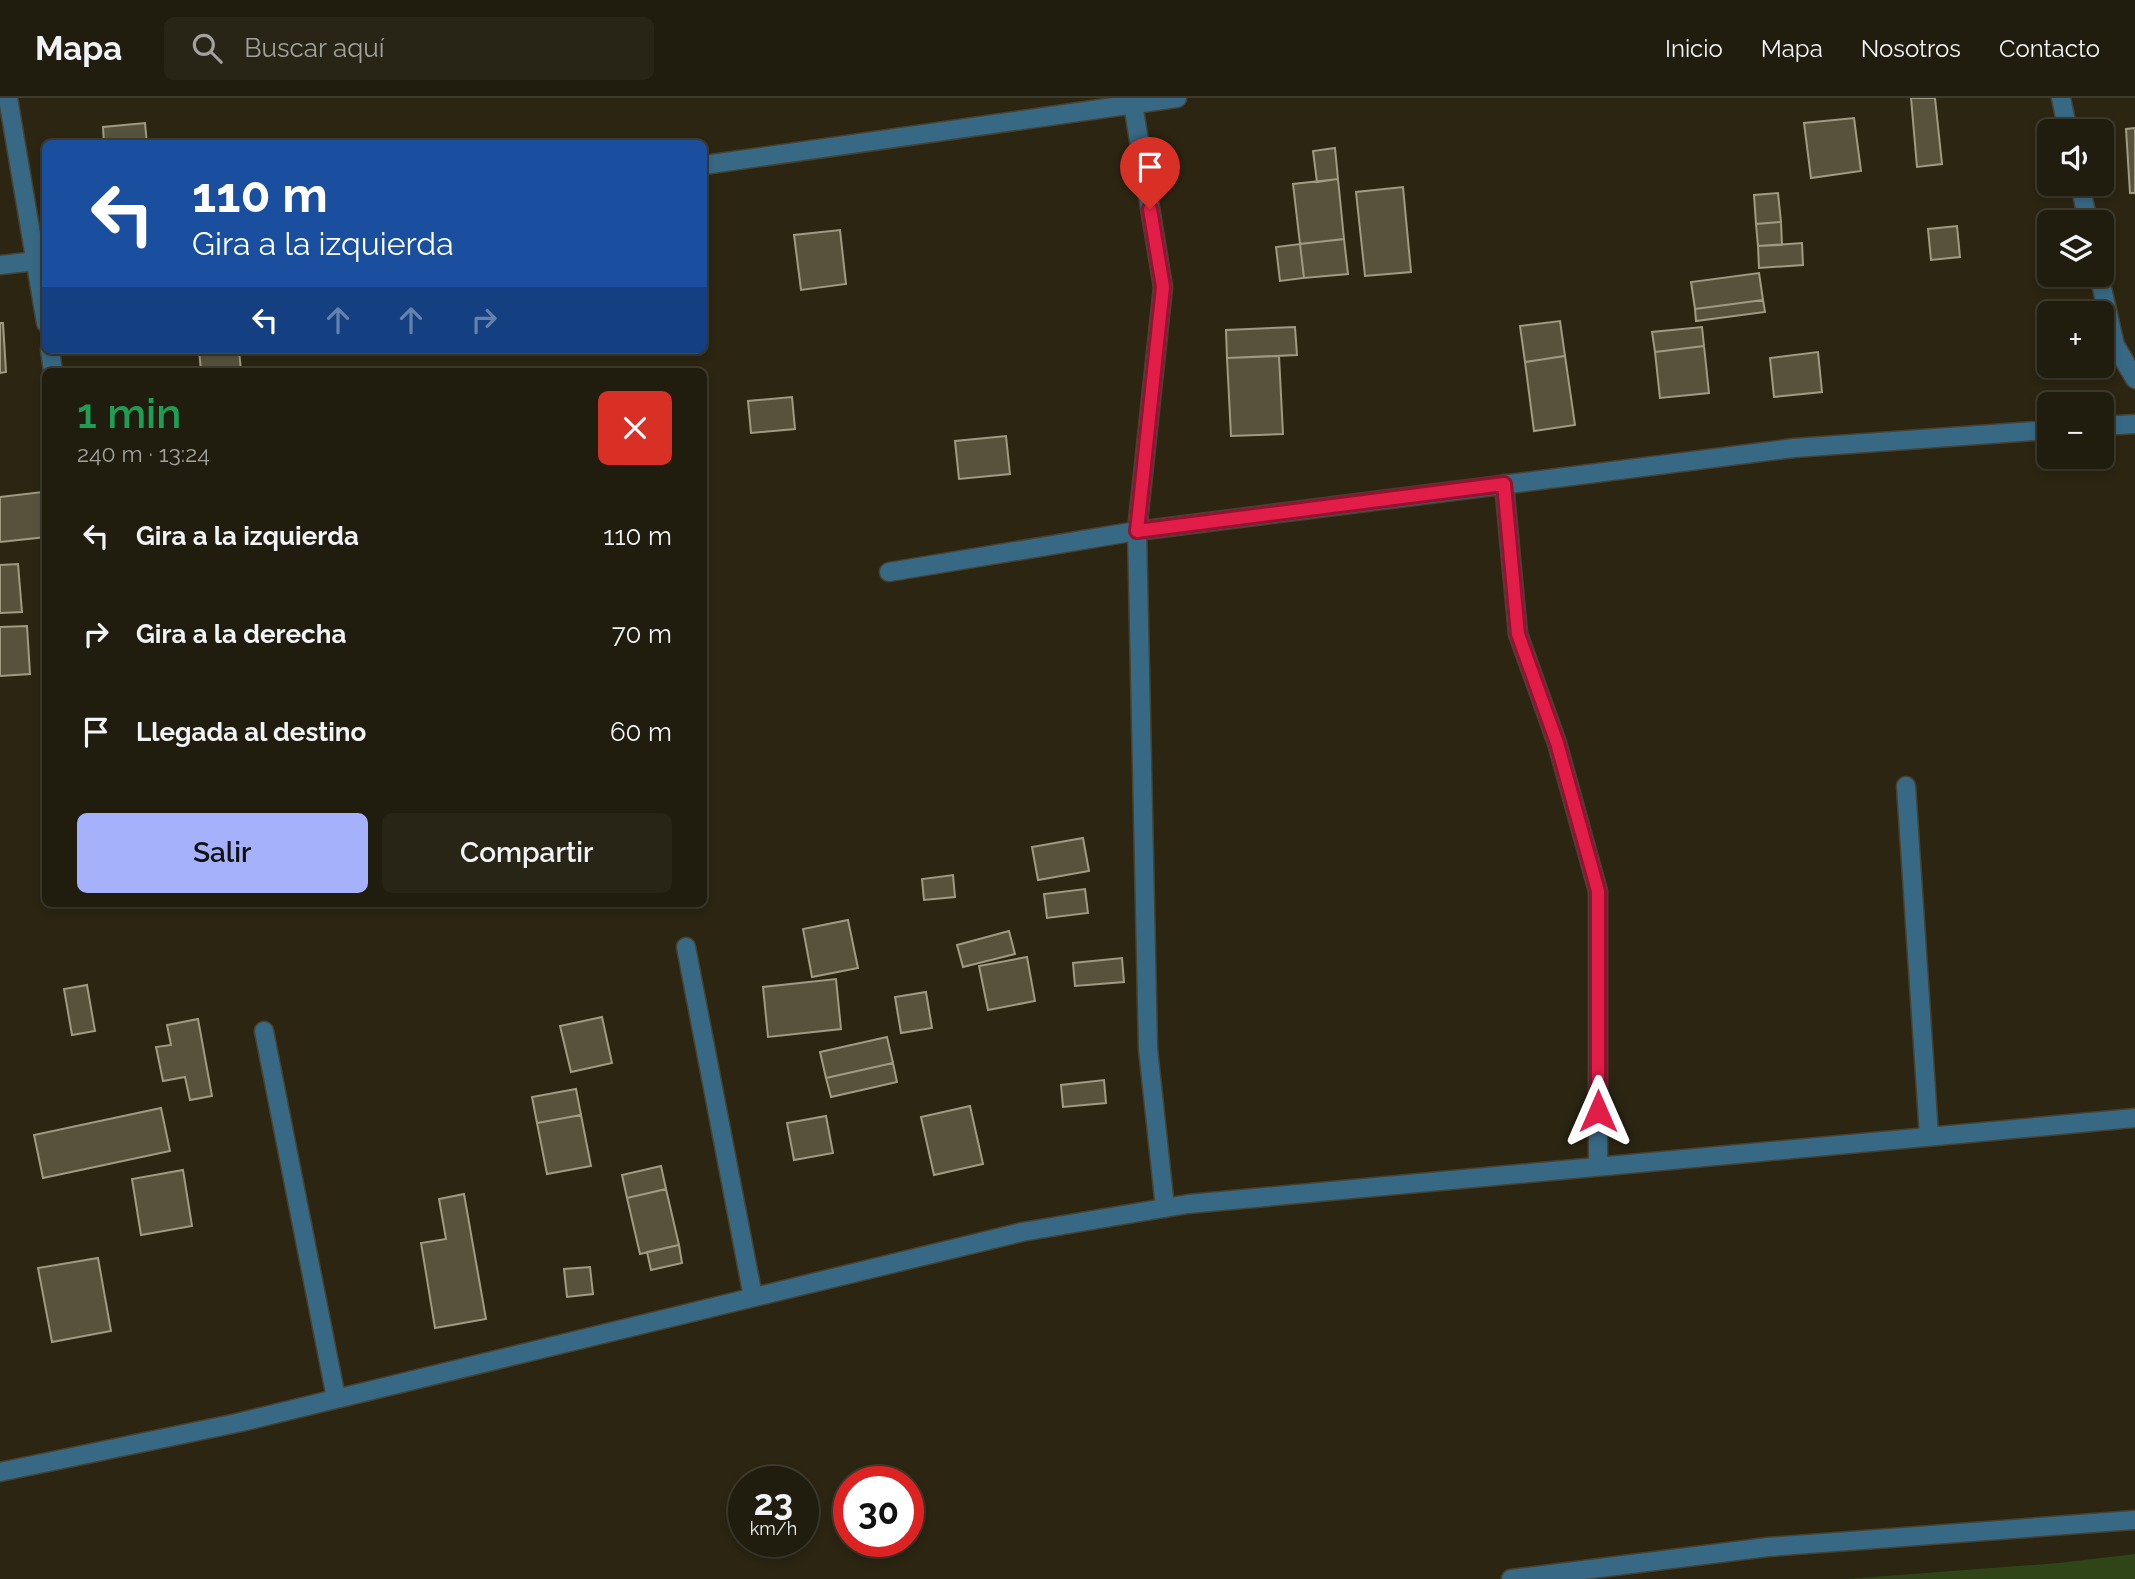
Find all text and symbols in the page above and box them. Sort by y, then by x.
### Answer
search box [164,17,654,80]
text: Mapa [35,29,122,68]
icon: search [188,29,226,67]
text: Buscar aquí [244,33,384,63]
text: Inicio [1665,34,1723,63]
text: Mapa [1761,34,1823,63]
text: Nosotros [1861,34,1961,63]
text: Contacto [1999,34,2100,63]
map controls [2037,119,2114,469]
button: sound [2037,119,2114,196]
pin [1120,137,1180,209]
icon: arrive [1131,148,1169,186]
text: 110 m [192,166,328,223]
icon: left [77,168,168,259]
button: layers [2037,210,2114,287]
text: Gira a la izquierda [192,225,454,262]
icon: left [246,301,284,339]
icon: ahead [319,301,357,339]
icon: ahead [392,301,430,339]
icon: right [465,301,503,339]
button: + [2037,301,2114,378]
text: 1 min [77,389,181,438]
button: close [598,391,672,465]
button: − [2037,392,2114,469]
text: 240 m · 13:24 [77,440,210,467]
icon: left [77,517,115,555]
text: Gira a la izquierda [136,521,359,551]
text: 110 m [603,521,672,551]
icon: right [77,615,115,653]
text: Gira a la derecha [136,619,346,649]
text: 70 m [612,619,672,649]
icon: arrive [77,713,115,751]
text: Llegada al destino [136,717,366,747]
text: 60 m [610,717,672,747]
button: Salir [77,813,368,893]
button: Compartir [382,813,672,893]
position arrow [1561,1074,1635,1148]
speed limit sign: 30 [833,1466,924,1557]
text: 23 [754,1482,793,1523]
text: km/h [750,1518,797,1539]

